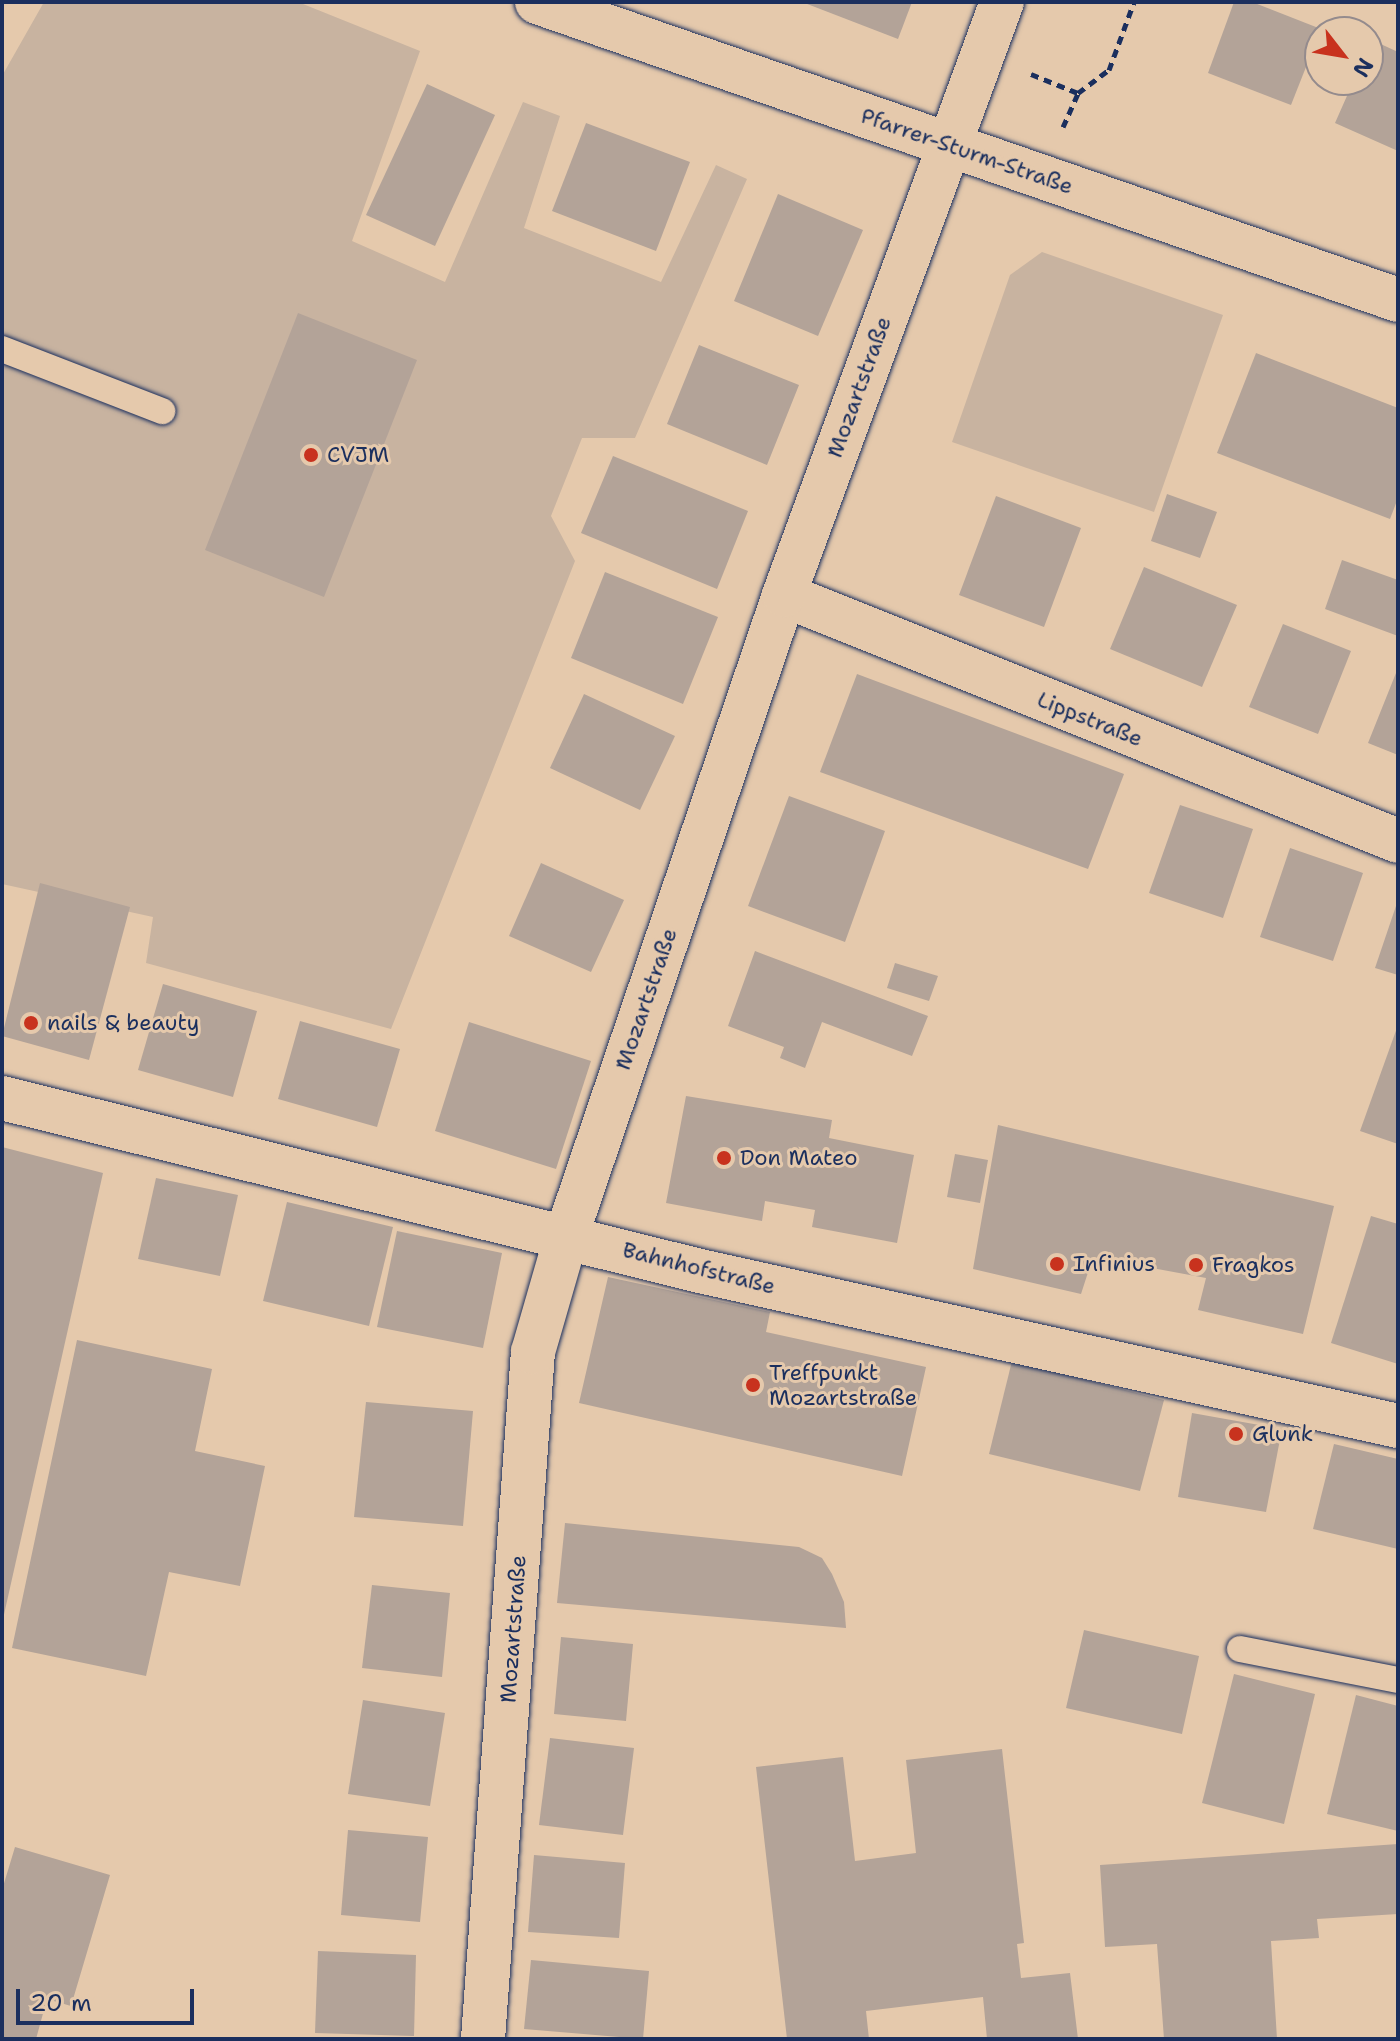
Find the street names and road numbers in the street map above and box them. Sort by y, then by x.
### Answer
street label: Pfarrer-Sturm-Straße [857,102,1077,200]
street label: Mozartstraße [821,313,897,461]
street label: Lippstraße [1033,686,1147,752]
street label: Mozartstraße [609,925,683,1073]
street label: Bahnhofstraße [620,1236,778,1300]
street label: Mozartstraße [495,1554,531,1704]

